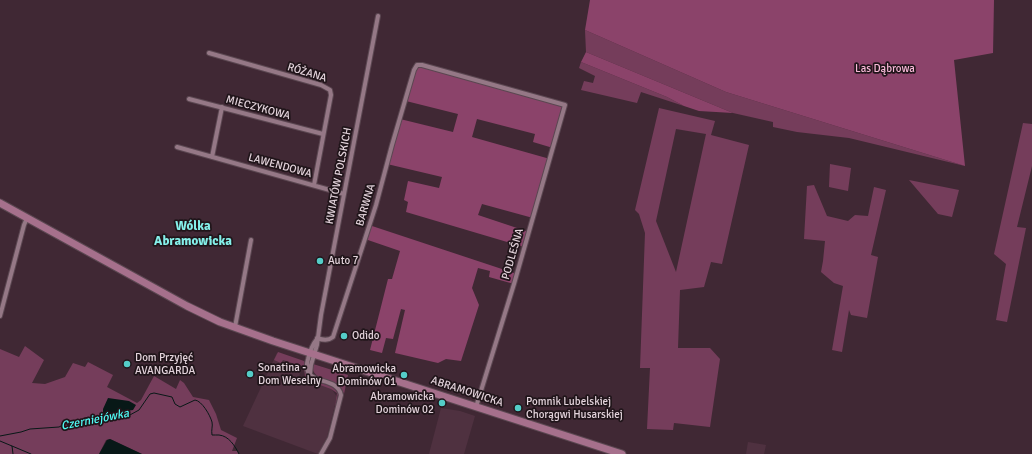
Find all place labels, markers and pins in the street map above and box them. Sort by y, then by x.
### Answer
place label: Auto 7 [328,254,358,268]
marker: Auto 7 [315,256,325,266]
place label: Odido [352,329,380,343]
marker: Odido [339,331,349,341]
place label: Dom Przyjęć AVANGARDA [135,351,195,377]
marker: Dom Przyjęć AVANGARDA [122,359,132,369]
place label: Sonatina - Dom Weselny [258,361,321,387]
place label: Abramowicka Dominów 01 [332,362,396,388]
marker: Sonatina - Dom Weselny [245,369,255,379]
marker: Abramowicka Dominów 01 [399,370,409,380]
place label: Abramowicka Dominów 02 [370,390,434,416]
place label: Pomnik Lubelskiej Chorągwi Husarskiej [526,395,623,421]
marker: Abramowicka Dominów 02 [437,398,447,408]
marker: Pomnik Lubelskiej Chorągwi Husarskiej [513,403,523,413]

